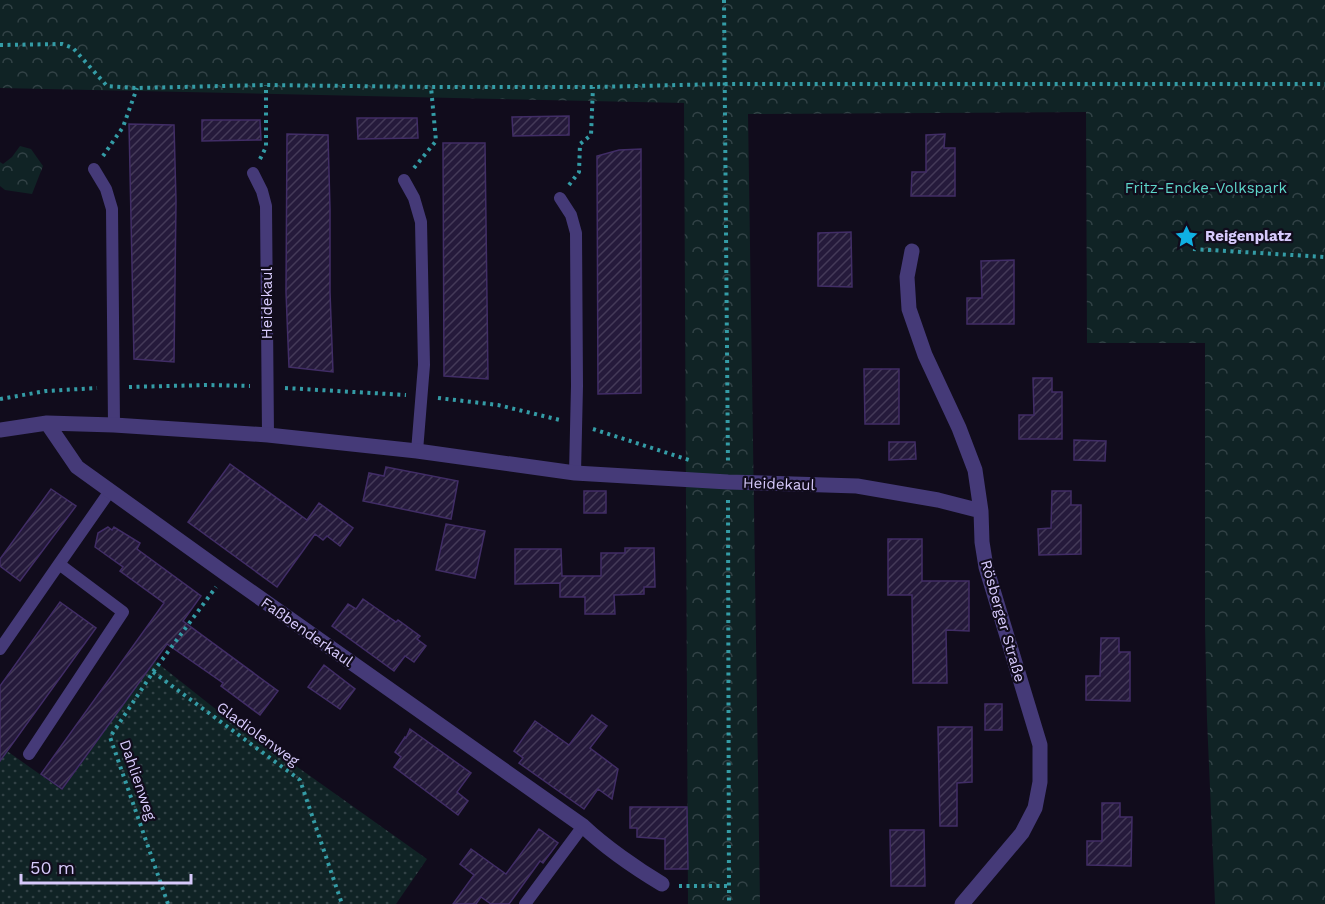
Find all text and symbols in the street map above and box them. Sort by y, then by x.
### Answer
park label: Fritz-Encke-Volkspark [1125,179,1288,197]
place icon: Reigenplatz [1174,223,1200,249]
place label: Reigenplatz [1205,227,1292,245]
street label: Heidekaul [258,266,276,339]
street label: Heidekaul [743,474,816,494]
street label: Rösberger Straße [977,558,1029,684]
street label: Faßbenderkaul [257,594,357,671]
street label: Gladiolenweg [213,698,303,770]
street label: Dahlienweg [116,737,160,823]
scale bar [21,847,190,885]
text: 50 m [30,857,75,878]

